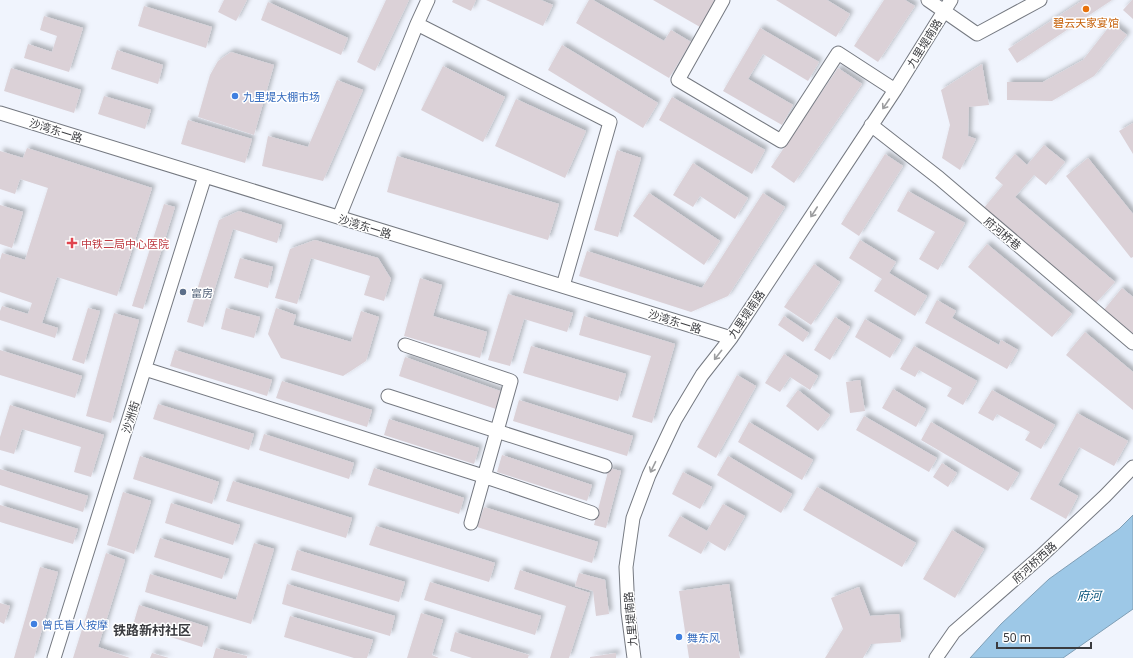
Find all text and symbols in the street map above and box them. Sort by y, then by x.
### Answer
marker: 碧云天家宴馆 [1081,4,1091,14]
place label: 碧云天家宴馆 [1053,15,1119,30]
street label: 九里堤南路 [903,16,945,70]
place label: 九里堤大棚市场 [243,89,320,104]
marker: 九里堤大棚市场 [230,91,240,101]
one-way arrow [881,98,889,110]
street label: 沙湾东一路 [28,115,84,145]
one-way arrow [810,207,818,218]
street label: 沙湾东一路 [337,211,393,241]
street label: 府河桥巷 [981,213,1025,253]
place label: 中铁二局中心医院 [81,236,169,251]
marker: 中铁二局中心医院 [66,237,78,249]
place label: 富房 [191,285,213,300]
marker: 富房 [178,287,188,297]
street label: 九里堤南路 [724,287,768,341]
street label: 沙湾东一路 [647,306,703,336]
one-way arrow [713,349,722,360]
street label: 沙洲街 [118,399,142,435]
one-way arrow [649,461,656,473]
street label: 府河桥西路 [1009,538,1059,586]
water label: 府河 [1077,587,1103,604]
street label: 九里堤南路 [620,591,640,647]
place label: 曾氏盲人按摩 [42,617,108,632]
marker: 曾氏盲人按摩 [29,619,39,629]
district label: 铁路新村社区 [113,621,191,639]
scale bar [997,624,1091,650]
text: 50 m [1003,629,1031,646]
place label: 舞东风 [687,630,720,645]
marker: 舞东风 [674,632,684,642]

